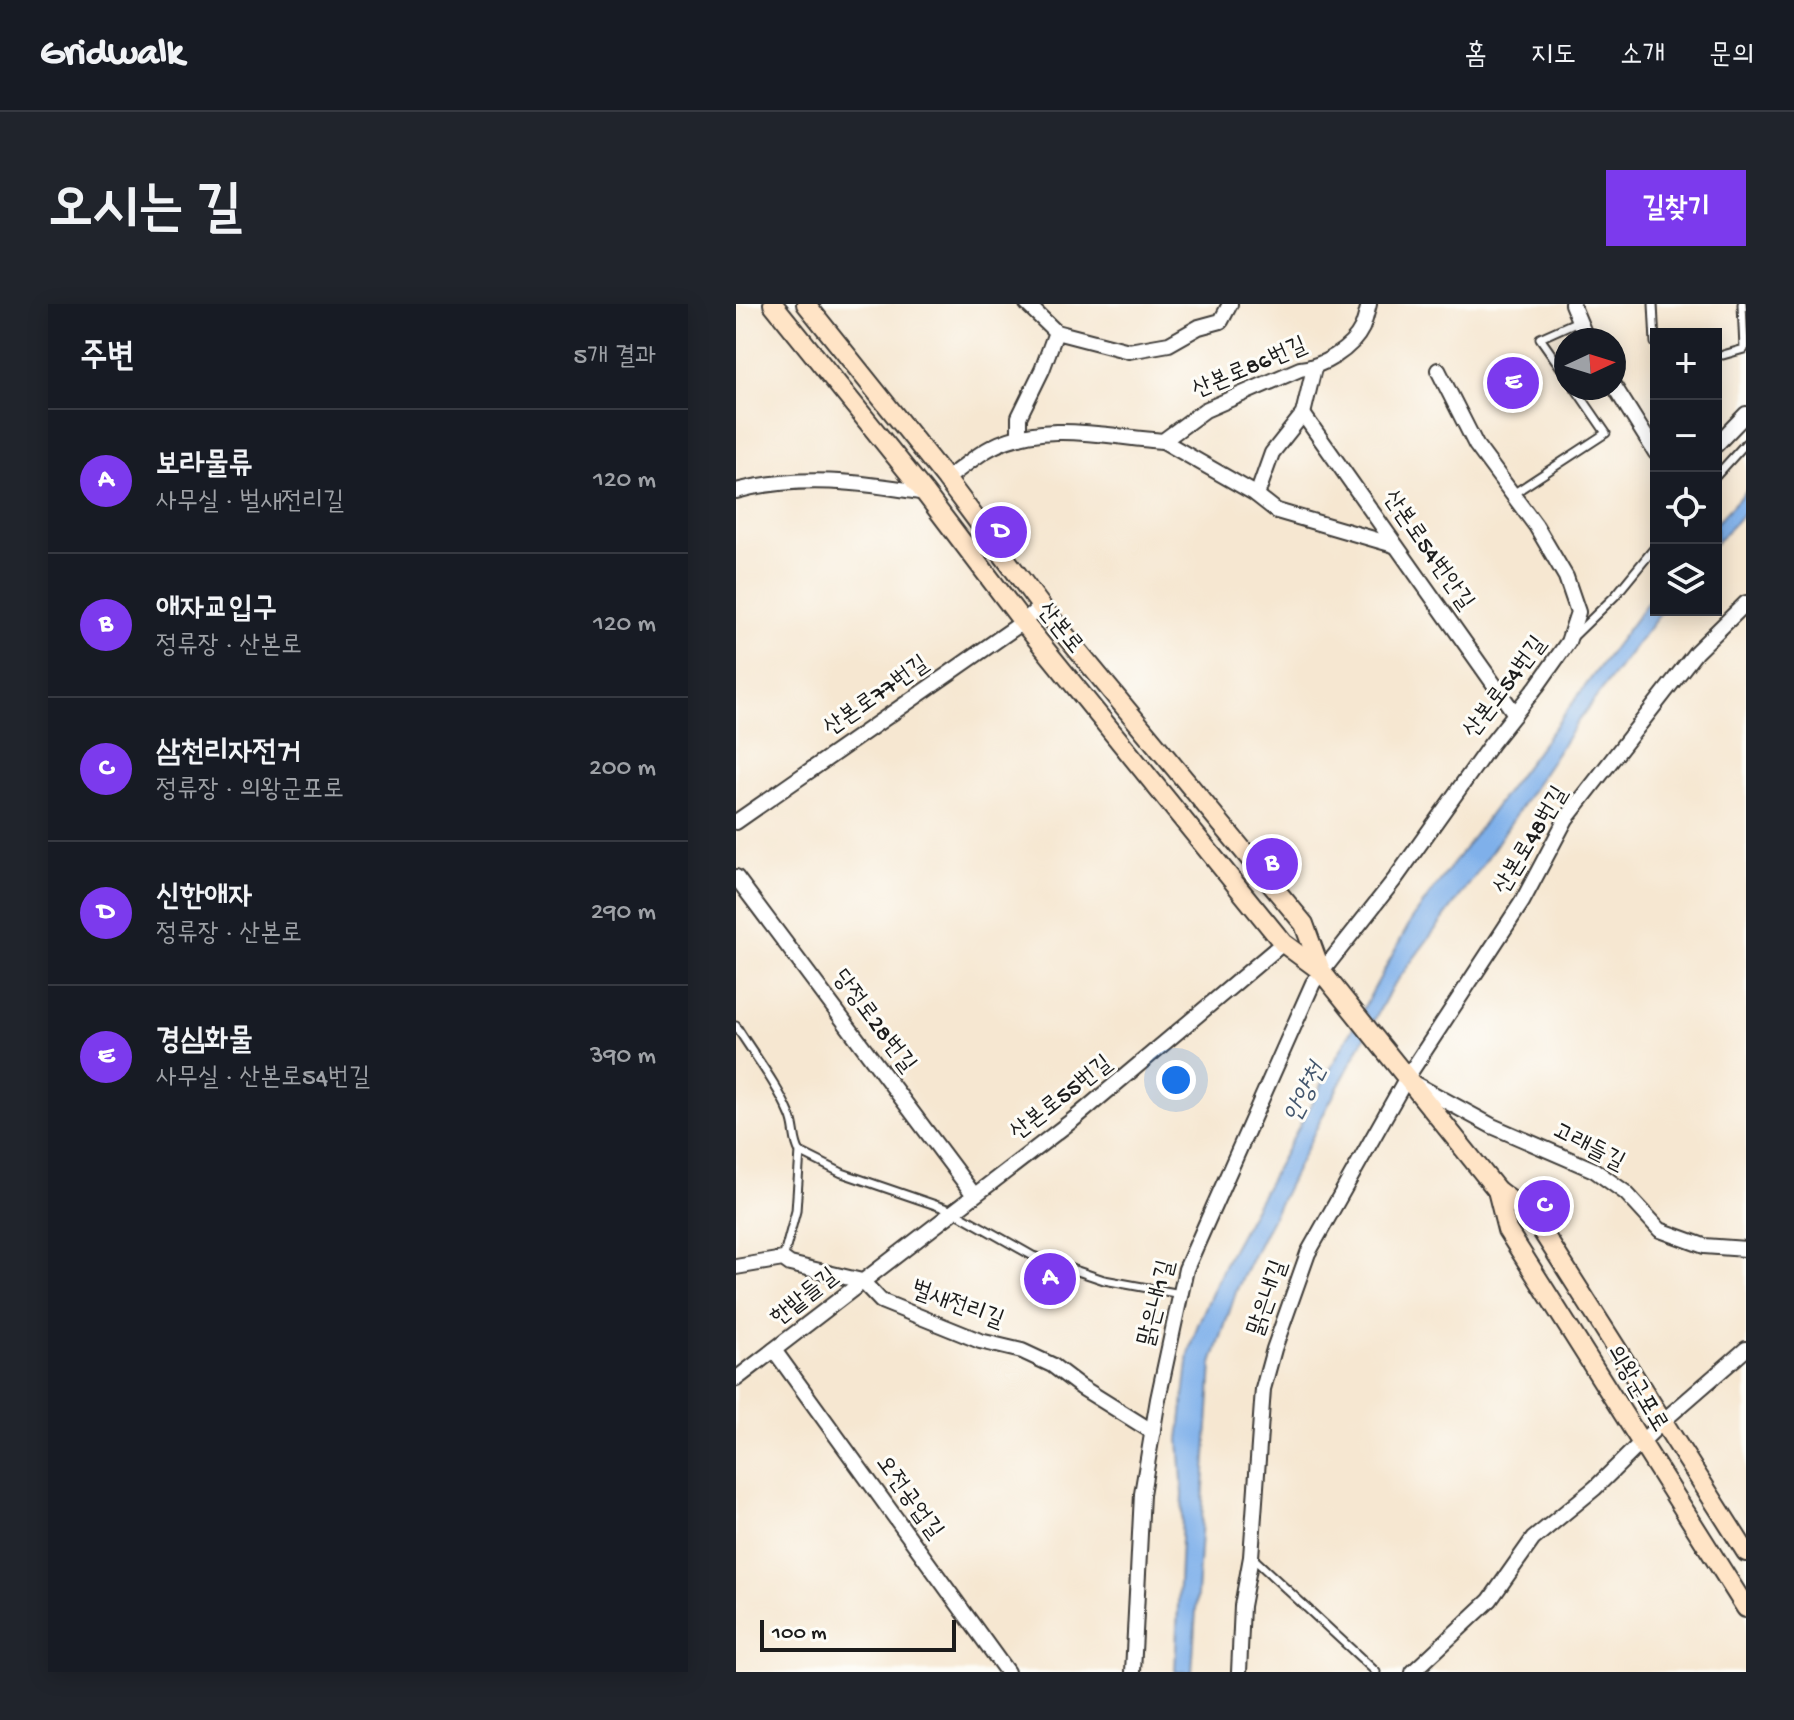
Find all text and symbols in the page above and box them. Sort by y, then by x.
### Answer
text: Gridwalk [40,33,184,77]
text: 홈 [1464,40,1487,73]
text: 지도 [1531,40,1576,73]
text: 소개 [1620,40,1665,73]
text: 문의 [1709,40,1754,73]
button: 길찾기 [1606,170,1746,246]
text: 오시는 길 [48,180,242,246]
north arrow [1554,328,1626,400]
map controls [1650,328,1722,616]
button: + [1650,328,1722,400]
street label: 산본로86번길 [1188,332,1312,406]
text: 주변 [80,339,135,379]
text: 5개 결과 [573,343,656,374]
pin: E [1487,353,1539,413]
button: − [1650,400,1722,472]
text: 보라물류 [156,449,253,484]
text: A [98,466,114,497]
text: 120 m [593,466,656,497]
button: locate [1650,472,1722,544]
street label: 산본로54번안길 [1375,485,1479,617]
text: 사무실 · 벌새전리길 [156,488,344,519]
pin: D [975,502,1027,562]
button: layers [1650,544,1722,616]
text: 애자교입구 [156,593,277,628]
street label: 산본로 [1030,597,1088,661]
text: B [99,610,113,641]
text: 120 m [593,610,656,641]
street label: 산본로54번길 [1458,631,1554,745]
text: 정류장 · 산본로 [156,632,302,663]
street label: 산본로77번길 [819,650,935,744]
text: 삼천리자전거 [156,737,301,772]
text: C [99,754,113,785]
text: 200 m [589,754,656,785]
text: 정류장 · 의왕군포로 [156,776,344,807]
street label: 산본로48번길 [1488,782,1576,900]
pin: B [1246,834,1298,894]
text: 신한애자 [156,881,253,916]
text: D [98,898,114,929]
text: 290 m [591,898,656,929]
text: 정류장 · 산본로 [156,920,302,951]
street label: 당정로28번길 [825,965,921,1079]
text: 경심화물 [156,1025,253,1060]
text: E [98,1042,114,1073]
text: 390 m [590,1042,656,1073]
street label: 산본로55번길 [1005,1050,1119,1148]
water label: 안양천 [1279,1056,1336,1129]
your location [1156,1060,1196,1100]
text: 사무실 · 산본로54번길 [156,1064,370,1095]
street label: 고래들길 [1547,1118,1629,1178]
pin: C [1518,1176,1570,1236]
pin: A [1024,1249,1076,1309]
street label: 맑은내1길 [1133,1257,1183,1349]
street label: 맑은내길 [1243,1257,1295,1339]
street label: 한밭들길 [766,1263,844,1333]
street label: 벌새전리길 [907,1276,1007,1336]
street label: 의왕군포로 [1599,1340,1673,1438]
street label: 오전공업길 [868,1450,948,1546]
scale bar [760,1616,956,1652]
text: 100 m [772,1621,827,1647]

